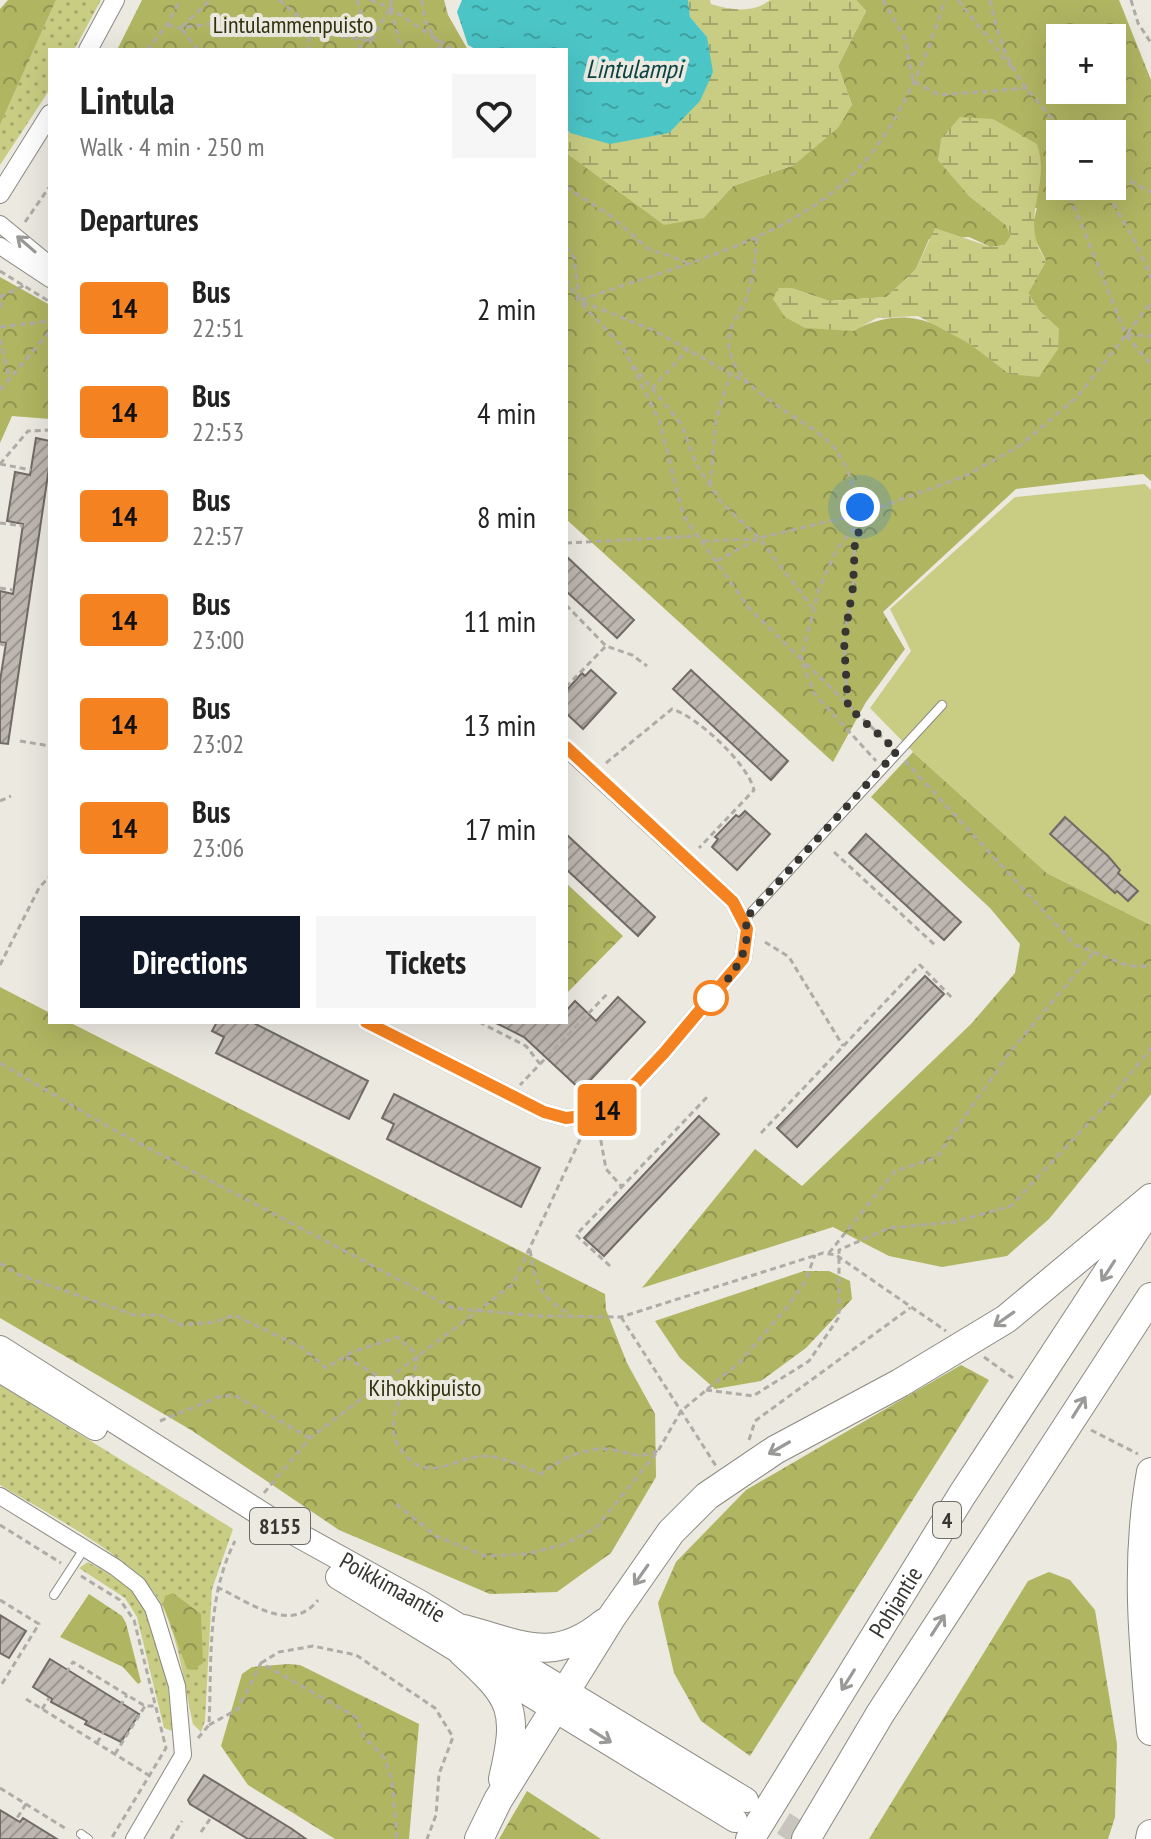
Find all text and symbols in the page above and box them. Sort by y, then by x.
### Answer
park label: Lintulammenpuisto [213,9,373,40]
map controls [1046,24,1126,200]
button: + [1046,24,1126,104]
water label: Lintulampi [586,52,686,85]
button: heart [452,74,536,158]
text: Lintula [80,75,175,124]
button: − [1046,120,1126,200]
text: Walk · 4 min · 250 m [80,130,264,163]
text: Departures [80,200,198,239]
one-way arrow [16,235,36,253]
text: Bus [192,272,231,311]
text: 14 [111,289,137,326]
text: 2 min [477,289,536,328]
text: 22:51 [192,311,244,344]
text: Bus [192,376,231,415]
text: 14 [111,393,137,430]
text: 4 min [477,393,536,432]
text: 22:53 [192,415,244,448]
text: Bus [192,480,231,519]
your location [840,487,880,527]
text: 14 [111,497,137,534]
text: 8 min [477,497,536,536]
text: 22:57 [192,519,244,552]
text: Bus [192,584,231,623]
text: 14 [111,601,137,638]
text: 11 min [463,601,536,640]
text: 23:00 [192,623,244,656]
text: Bus [192,688,231,727]
text: 14 [111,705,137,742]
text: 13 min [463,705,536,744]
text: 23:02 [192,727,244,760]
text: Bus [192,792,231,831]
text: 14 [111,809,137,846]
text: 17 min [465,809,536,848]
text: 23:06 [192,831,244,864]
button: Directions [80,916,300,1008]
button: Tickets [316,916,536,1008]
unlabelled marker [694,981,728,1015]
line badge: 14 [571,1084,643,1136]
text: 14 [594,1091,620,1128]
one-way arrow [1100,1260,1117,1282]
one-way arrow [994,1311,1016,1327]
park label: Kihokkipuisto [369,1372,481,1403]
one-way arrow [1072,1396,1088,1419]
one-way arrow [768,1440,791,1456]
road number: 4 [933,1502,961,1538]
road number: 8155 [250,1508,310,1544]
street label: Poikkimaantie [334,1545,451,1629]
street label: Pohjantie [862,1561,929,1643]
one-way arrow [633,1564,649,1586]
one-way arrow [930,1614,946,1637]
one-way arrow [840,1668,856,1691]
one-way arrow [589,1728,611,1745]

